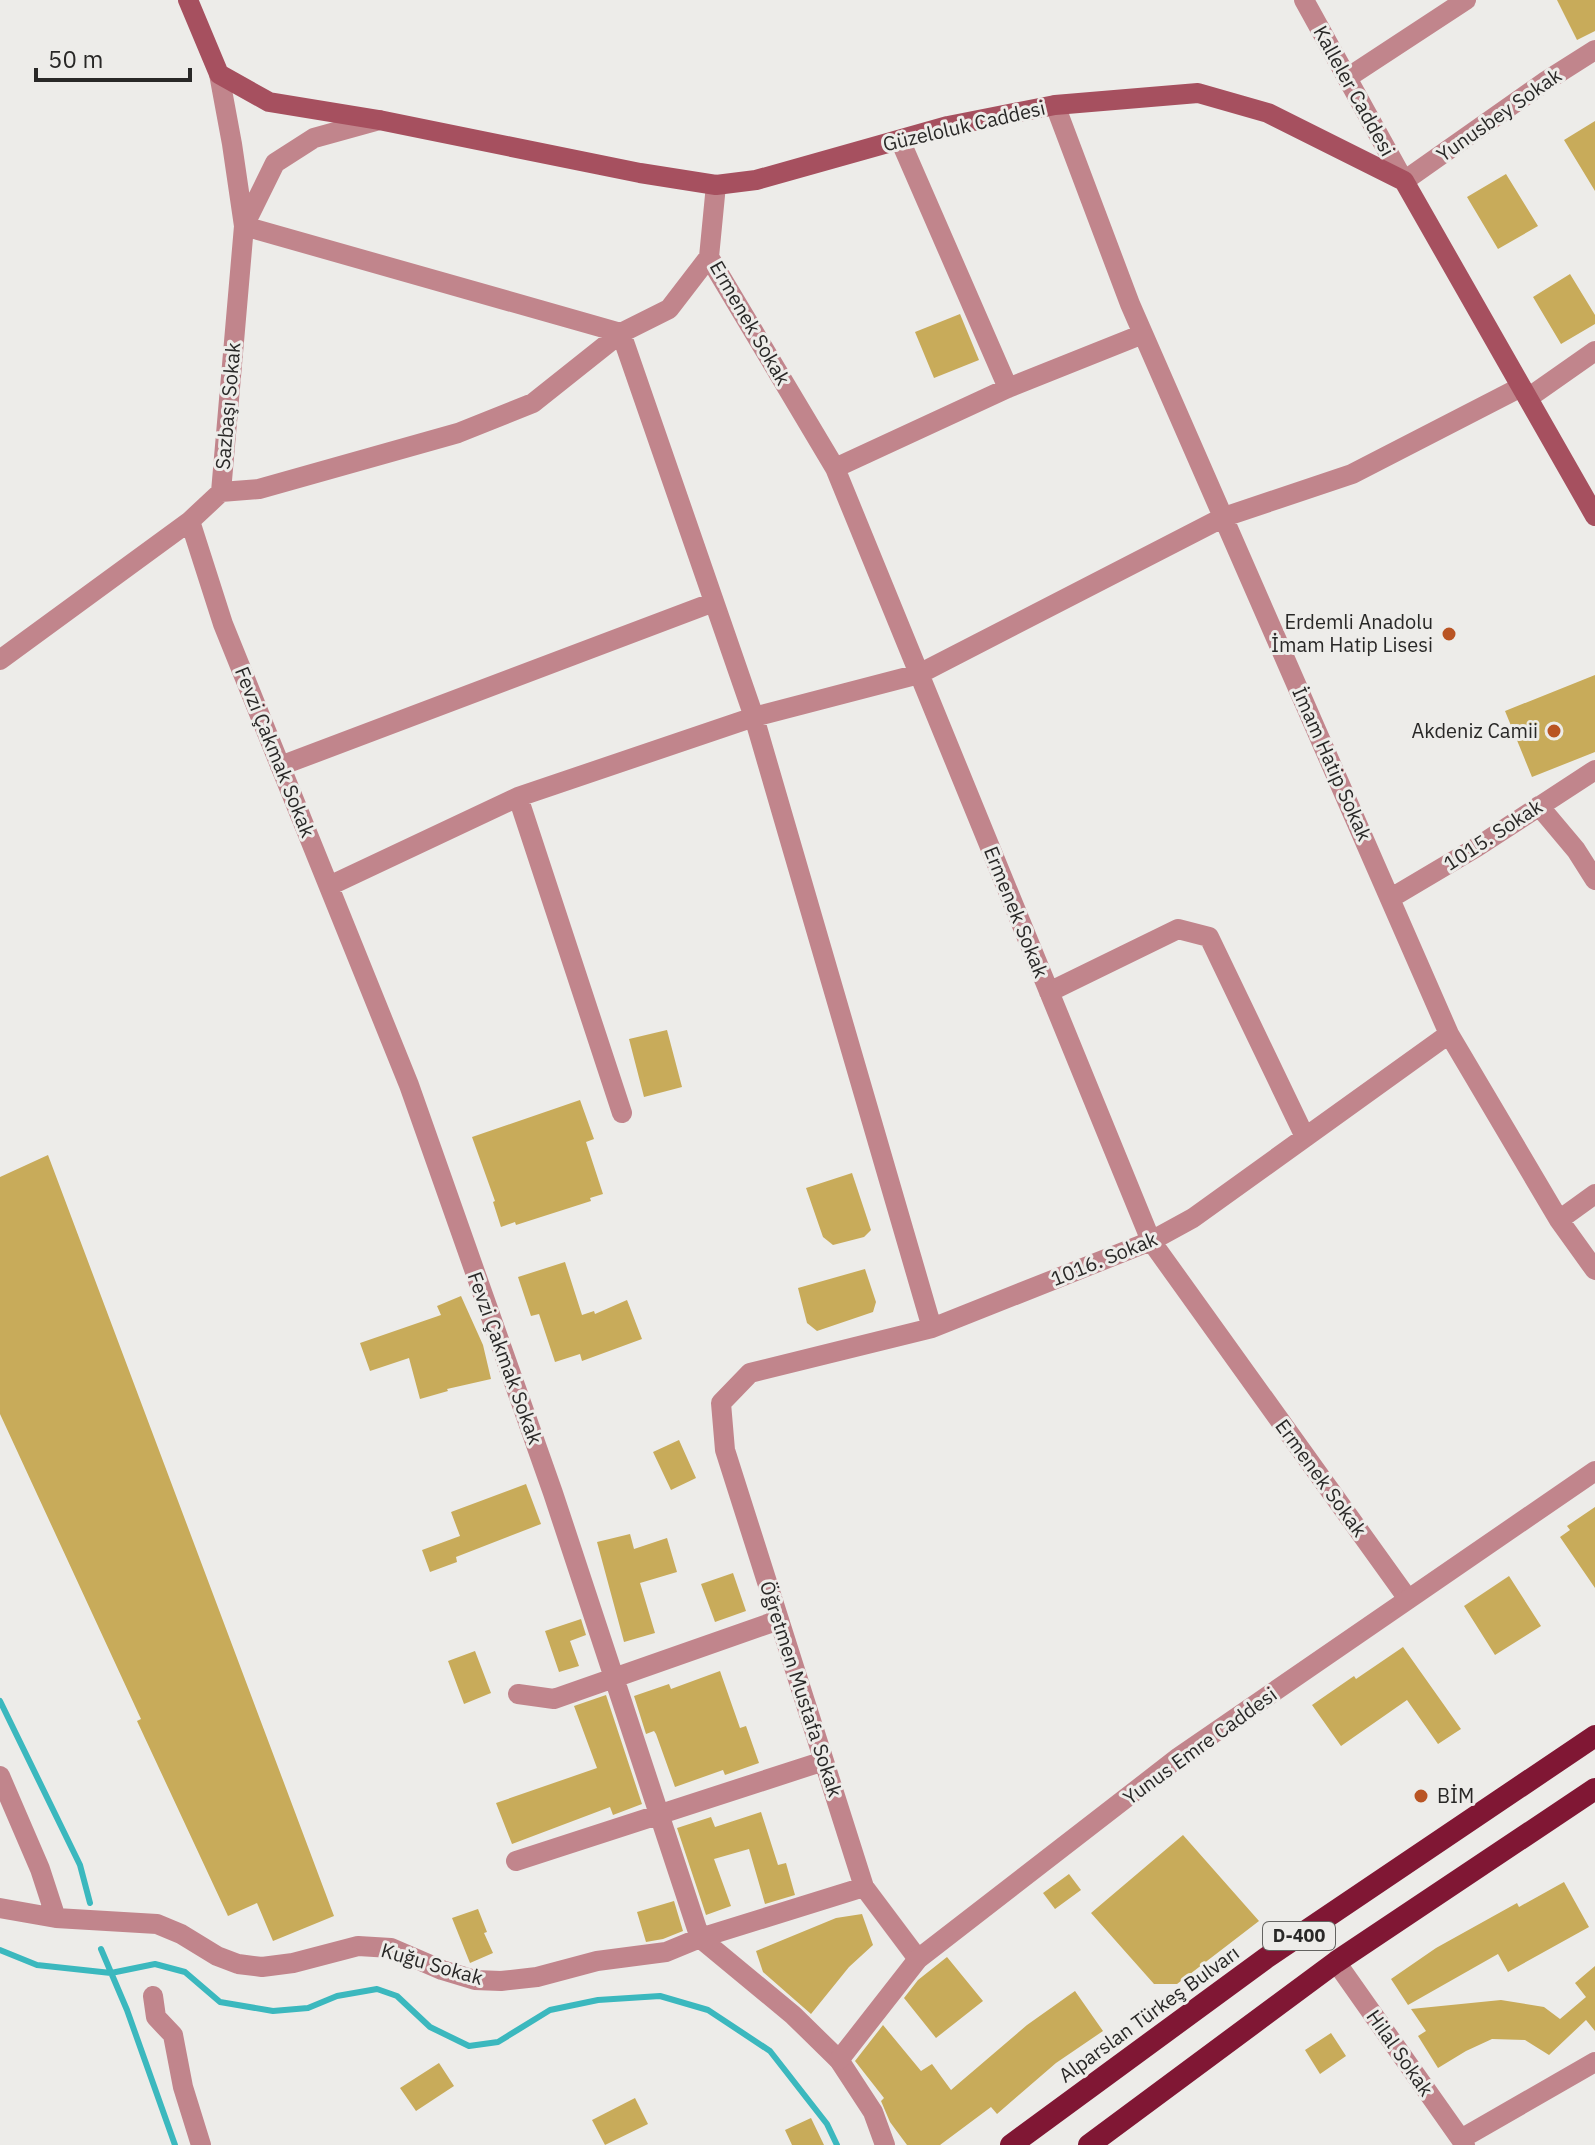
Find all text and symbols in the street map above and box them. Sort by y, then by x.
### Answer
street label: Kalleler Caddesi [1307,21,1401,161]
scale bar [36,32,190,82]
text: 50 m [48,43,103,75]
street label: Yunusbey Sokak [1431,61,1567,168]
street label: Güzeloluk Caddesi [880,94,1048,157]
street label: Ermenek Sokak [704,256,797,390]
street label: Sazbaşı Sokak [208,341,247,471]
place label: Erdemli Anadolu İmam Hatip Lisesi [1271,608,1433,658]
marker: Erdemli Anadolu İmam Hatip Lisesi [1440,625,1458,643]
street label: Fevzi Çakmak Sokak [229,662,322,842]
street label: İmam Hatip Sokak [1286,682,1379,846]
place label: Akdeniz Camii [1411,717,1538,744]
marker: Akdeniz Camii [1545,722,1563,740]
street label: 1015. Sokak [1438,792,1548,877]
street label: Ermenek Sokak [978,842,1055,982]
street label: 1016. Sokak [1047,1225,1162,1292]
street label: Fevzi Çakmak Sokak [462,1268,549,1448]
street label: Ermenek Sokak [1269,1413,1374,1542]
street label: Öğretmen Mustafa Sokak [754,1577,849,1801]
street label: Yunus Emre Caddesi [1117,1681,1282,1811]
place label: BİM [1437,1782,1474,1809]
marker: BİM [1412,1787,1430,1805]
road number: D-400 [1263,1922,1335,1950]
street label: Kuğu Sokak [378,1936,487,1991]
street label: Alparslan Türkeş Bulvarı [1053,1939,1244,2088]
street label: Hilal Sokak [1361,2004,1440,2102]

